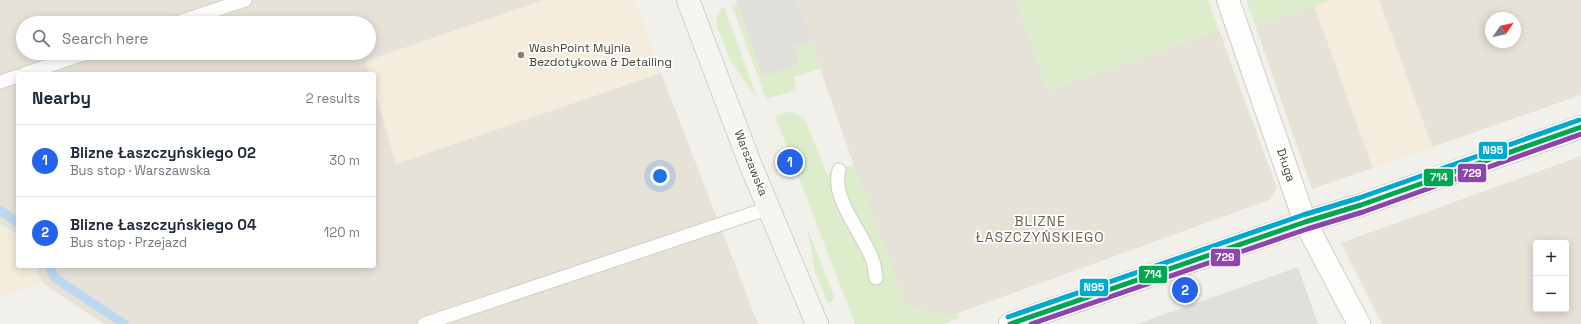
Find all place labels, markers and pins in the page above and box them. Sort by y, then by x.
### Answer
place label: WashPoint Myjnia Bezdotykowa & Detailing [529,40,672,70]
marker: WashPoint Myjnia Bezdotykowa & Detailing [516,50,526,60]
pin: 1 [777,147,803,177]
pin: 2 [1172,275,1198,305]

